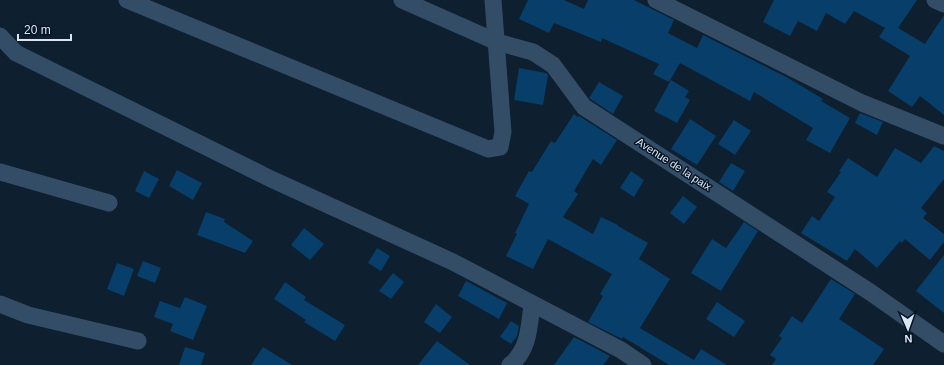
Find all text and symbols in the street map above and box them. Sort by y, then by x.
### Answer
scale bar [18,16,71,42]
text: 20 m [24,23,51,37]
street label: Avenue de la paix [634,135,714,193]
north arrow [888,309,928,349]
text: N [904,333,913,345]

